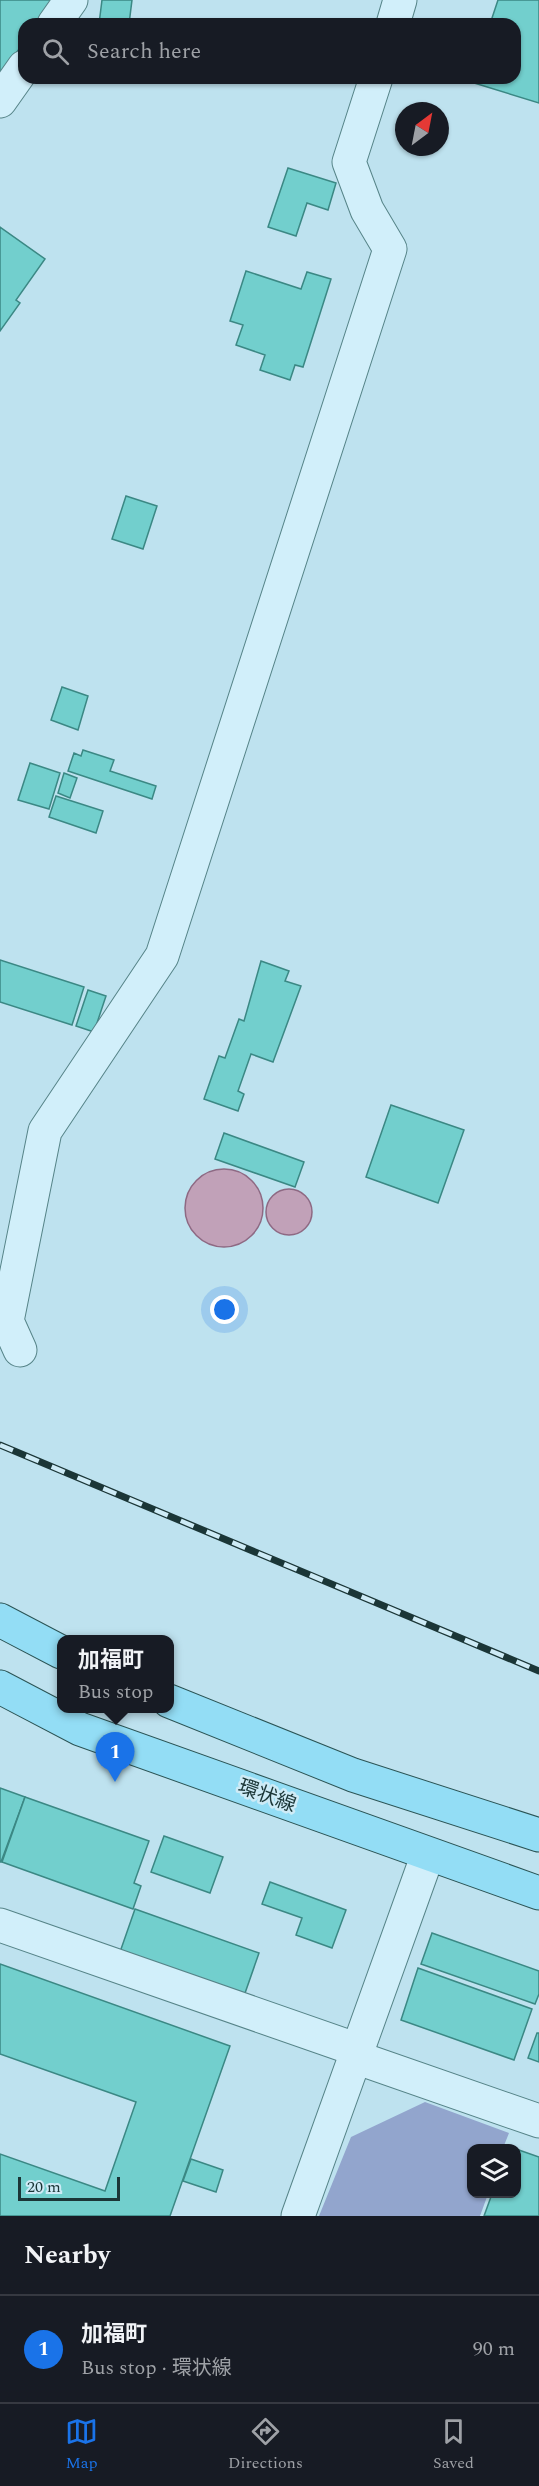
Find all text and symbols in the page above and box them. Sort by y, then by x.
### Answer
search box [18,18,521,84]
icon: search [39,35,72,68]
text: Search here [87,35,201,68]
north arrow [395,102,449,156]
your location [210,1295,239,1324]
popup [57,1635,174,1713]
text: 加福町 [78,1644,144,1677]
text: Bus stop [78,1677,153,1707]
pin: 1 [96,1732,134,1782]
street label: 環状線 [234,1772,300,1820]
map controls [467,2144,521,2198]
button: layers [467,2144,521,2198]
scale bar [18,2174,120,2202]
text: 20 m [27,2175,61,2199]
text: Nearby [24,2235,110,2275]
text: 加福町 [81,2318,147,2351]
text: 1 [38,2334,49,2364]
text: 90 m [473,2334,515,2364]
text: Bus stop · 環状線 [81,2353,232,2383]
tab: Map [65,2415,98,2475]
tab: Directions [228,2415,303,2475]
tab: Saved [433,2415,474,2475]

